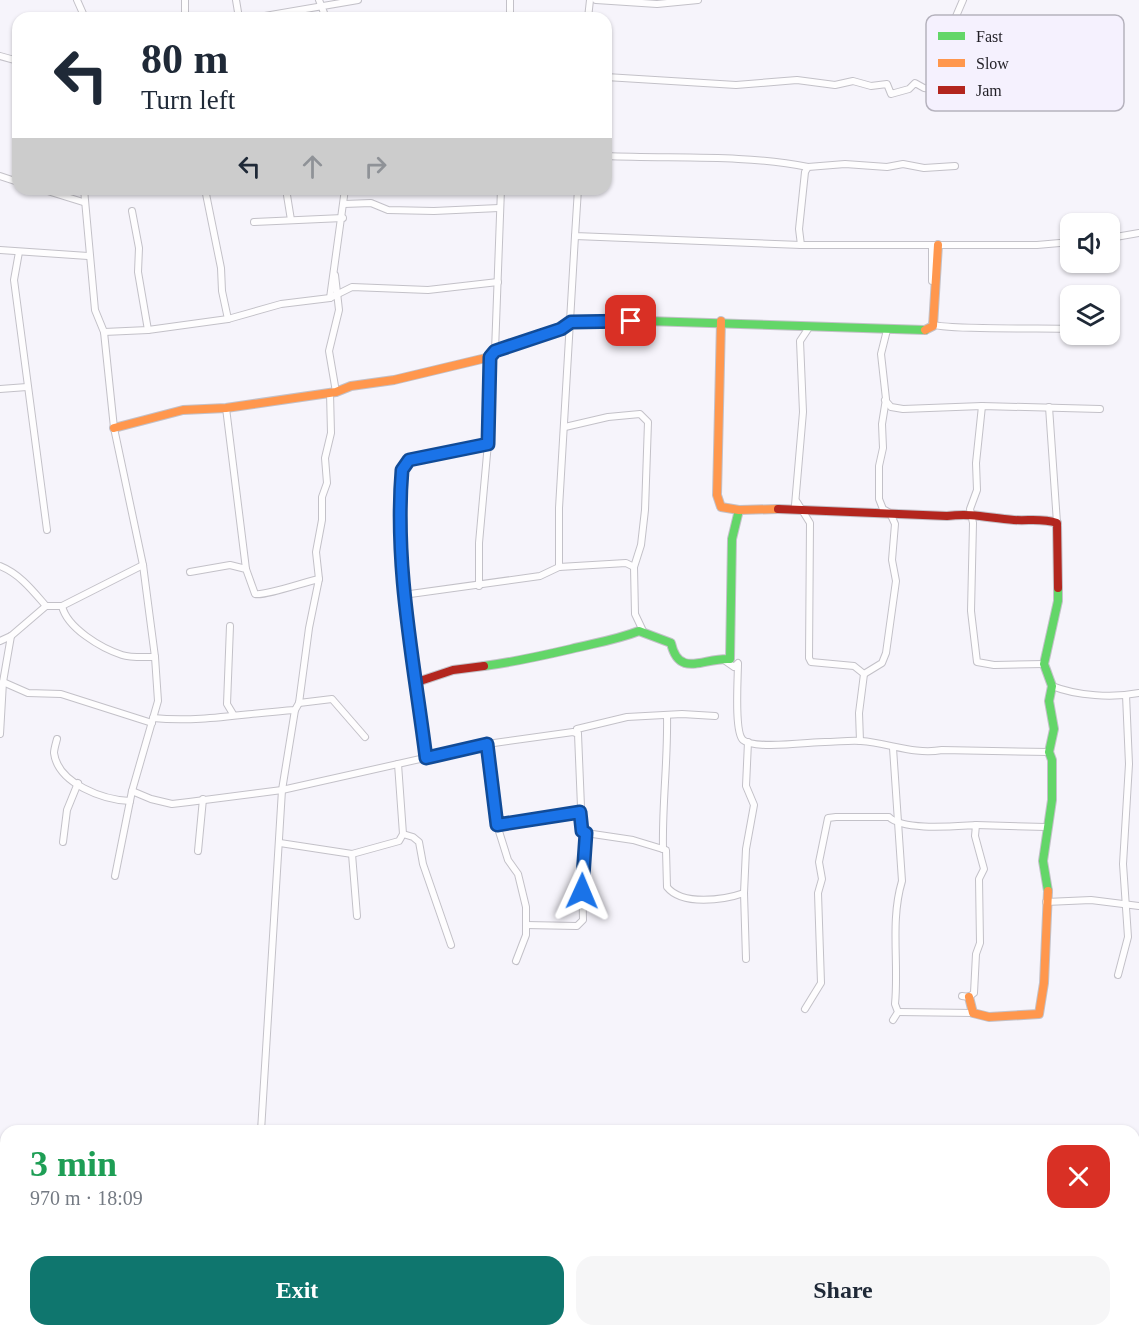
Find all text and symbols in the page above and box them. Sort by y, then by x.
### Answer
legend [926,15,1124,111]
text: Fast [976,28,1003,45]
icon: left [42,36,120,114]
text: 80 m [141,36,229,82]
text: Slow [976,55,1009,72]
text: Jam [976,82,1002,99]
text: Turn left [141,85,235,115]
icon: left [233,150,266,183]
icon: ahead [296,150,329,183]
icon: right [359,150,392,183]
map controls [1060,213,1120,345]
button: sound [1060,213,1120,273]
button: layers [1060,285,1120,345]
pin [605,295,656,346]
icon: arrive [614,304,647,337]
position arrow [550,859,614,923]
text: 3 min [30,1144,117,1184]
button: close [1047,1145,1110,1208]
text: 970 m · 18:09 [30,1187,143,1209]
button: Exit [30,1256,564,1325]
button: Share [576,1256,1110,1325]

